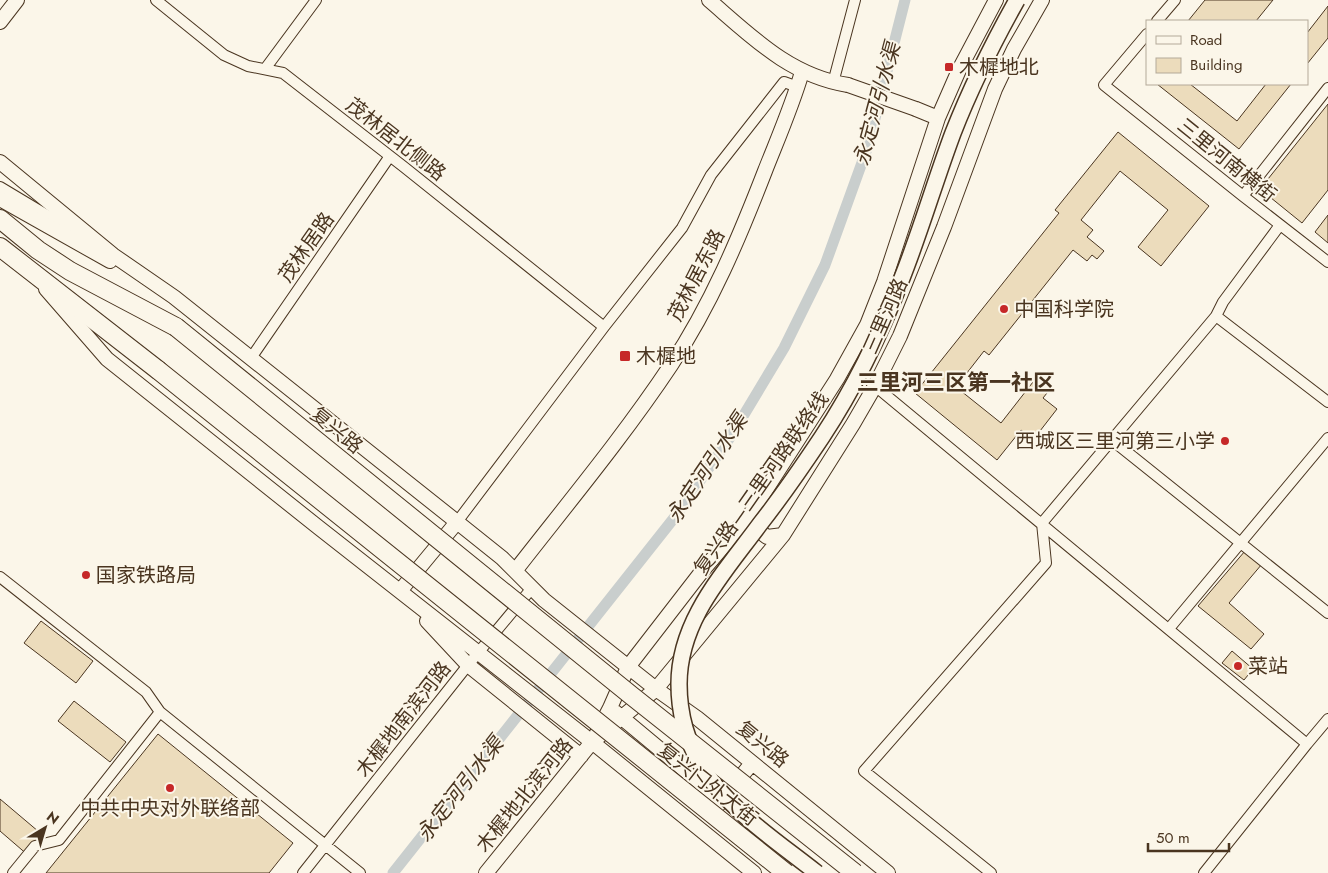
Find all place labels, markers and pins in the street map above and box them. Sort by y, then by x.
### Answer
place label: 木樨地北 [959,53,1039,82]
marker: 木樨地北 [943,61,955,73]
place label: 中国科学院 [1014,295,1114,324]
marker: 中国科学院 [998,303,1010,315]
place label: 木樨地 [636,342,696,371]
marker: 木樨地 [618,349,632,363]
place label: 西城区三里河第三小学 [1015,427,1215,456]
marker: 西城区三里河第三小学 [1219,435,1231,447]
place label: 国家铁路局 [96,561,196,590]
marker: 国家铁路局 [80,569,92,581]
place label: 菜站 [1248,652,1288,681]
marker: 菜站 [1232,660,1244,672]
marker: 中共中央对外联络部 [164,782,176,794]
place label: 中共中央对外联络部 [80,794,260,823]

